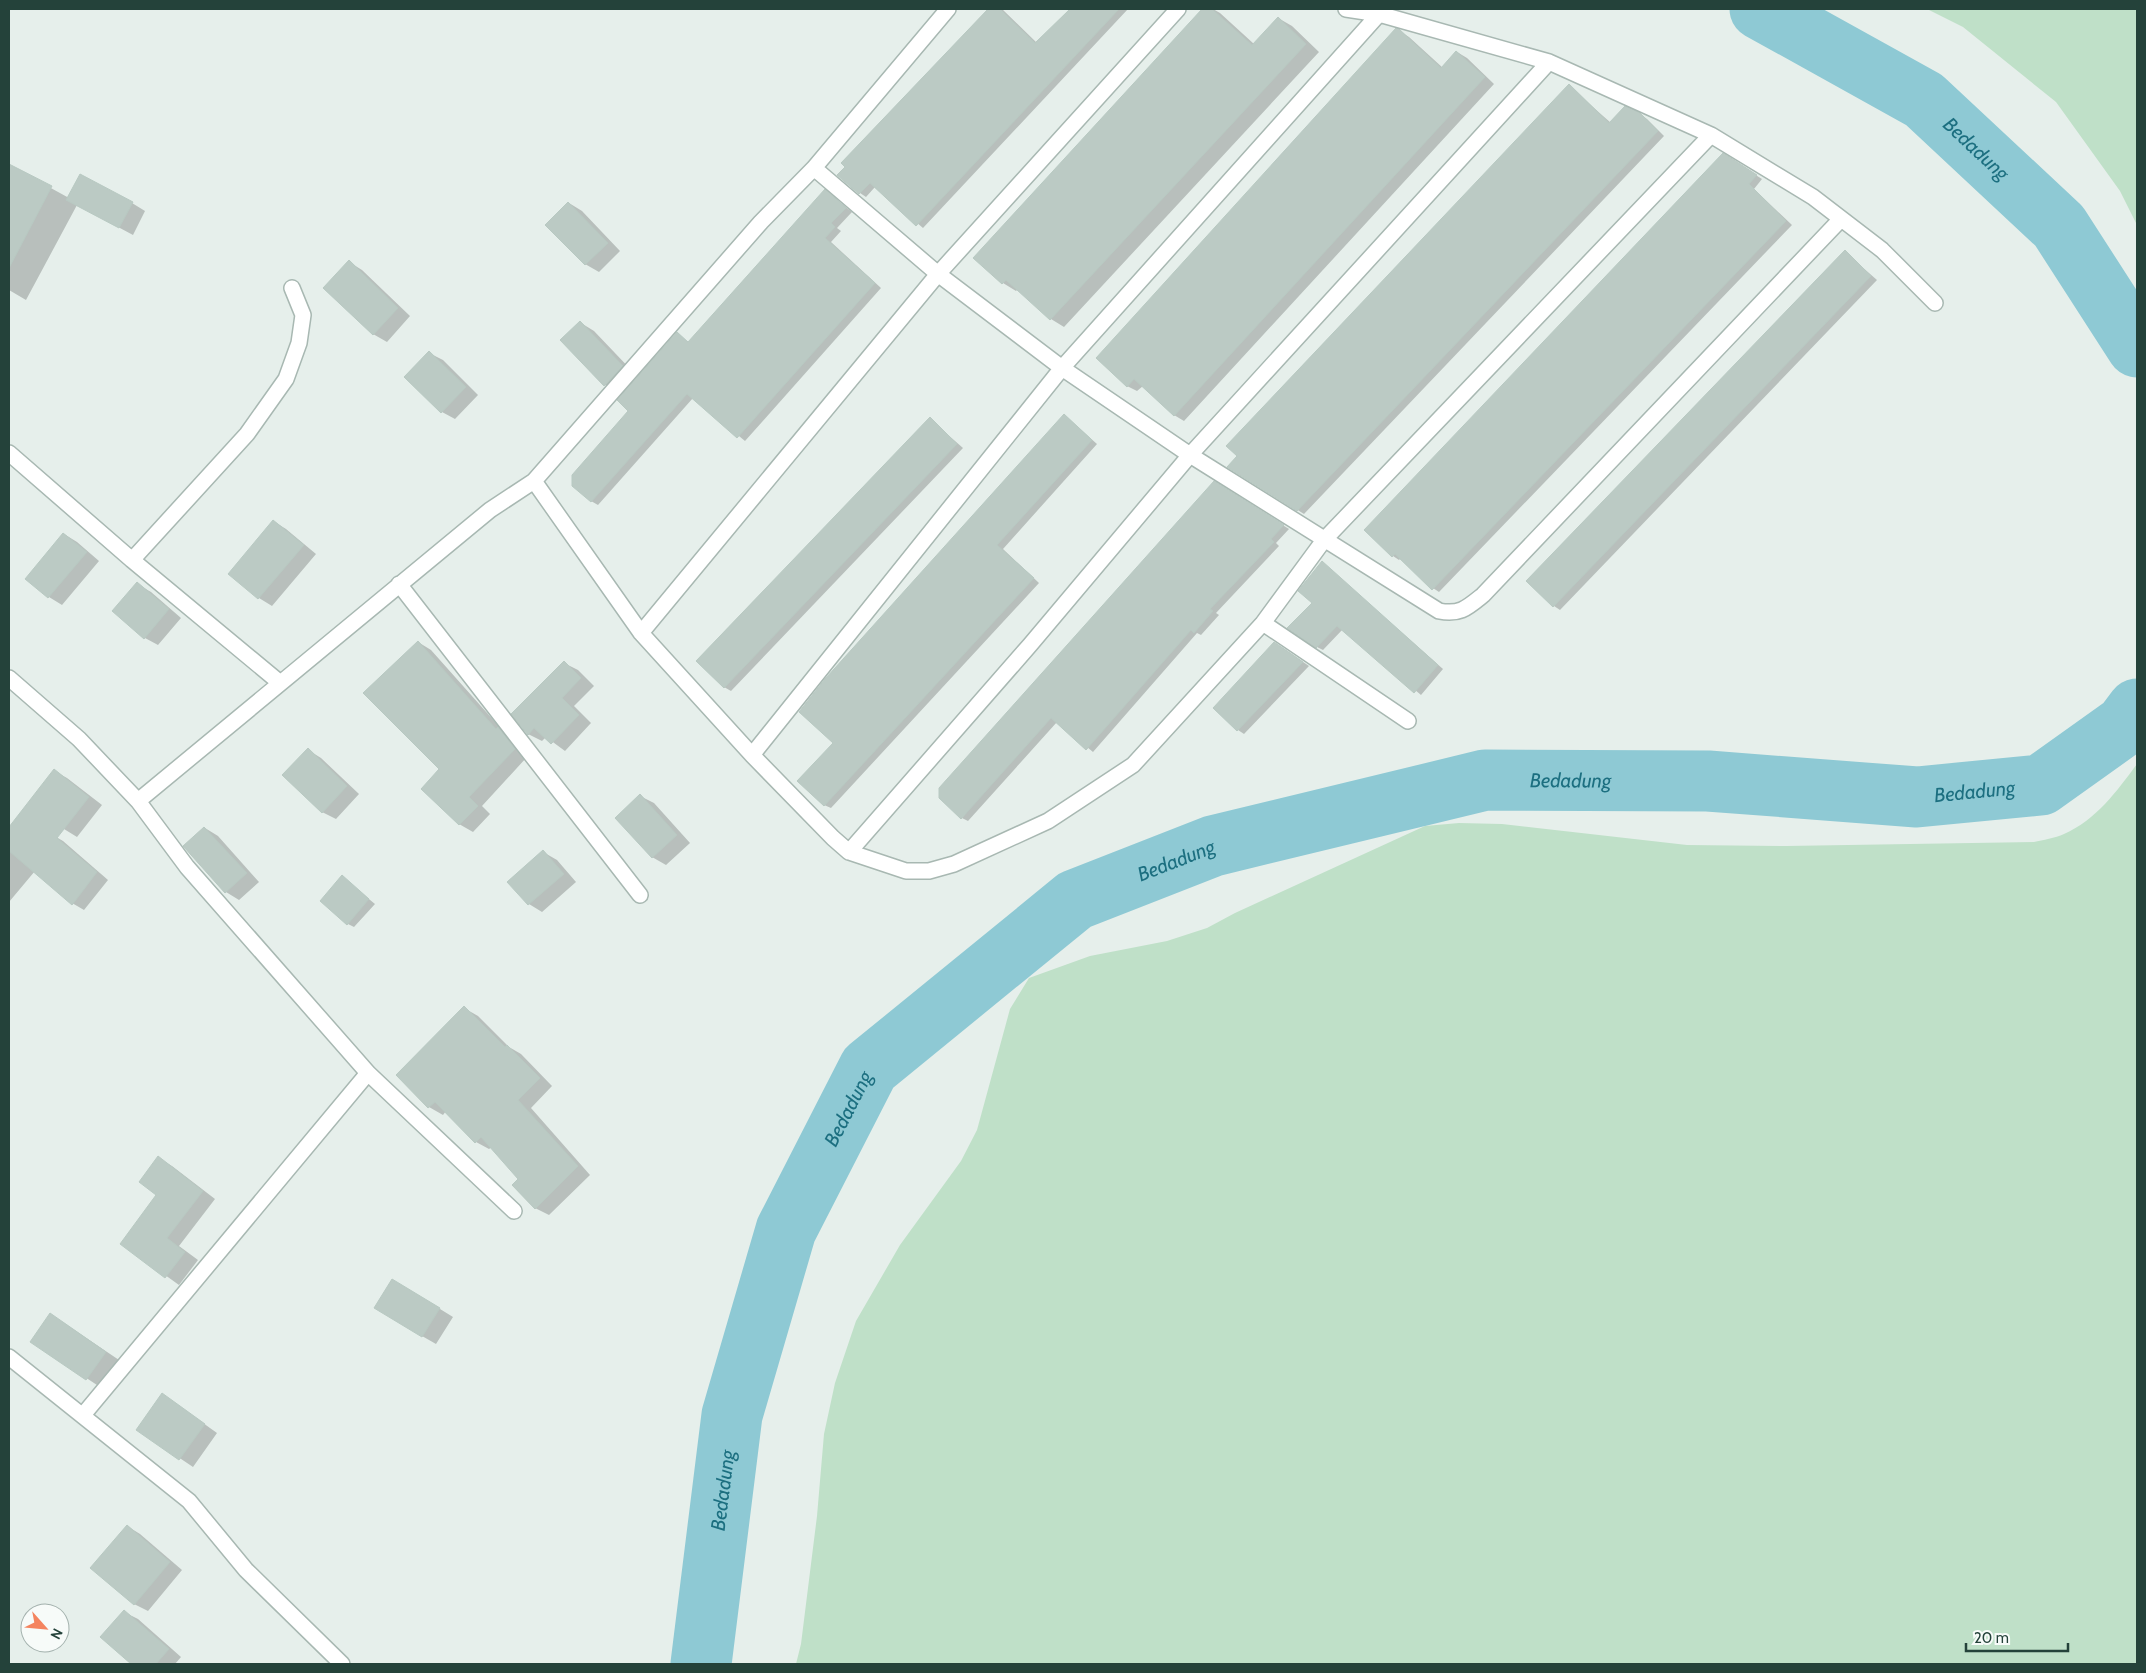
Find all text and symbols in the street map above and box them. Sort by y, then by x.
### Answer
water label: Bedadung [1938,112,2015,186]
water label: Bedadung [1530,768,1612,793]
water label: Bedadung [1933,775,2017,807]
water label: Bedadung [1134,834,1219,886]
water label: Bedadung [819,1066,878,1150]
water label: Bedadung [706,1448,740,1532]
north arrow [20,1603,70,1653]
scale bar [1966,1620,2068,1652]
text: N [46,1625,67,1642]
text: 20 m [1974,1629,2009,1647]

